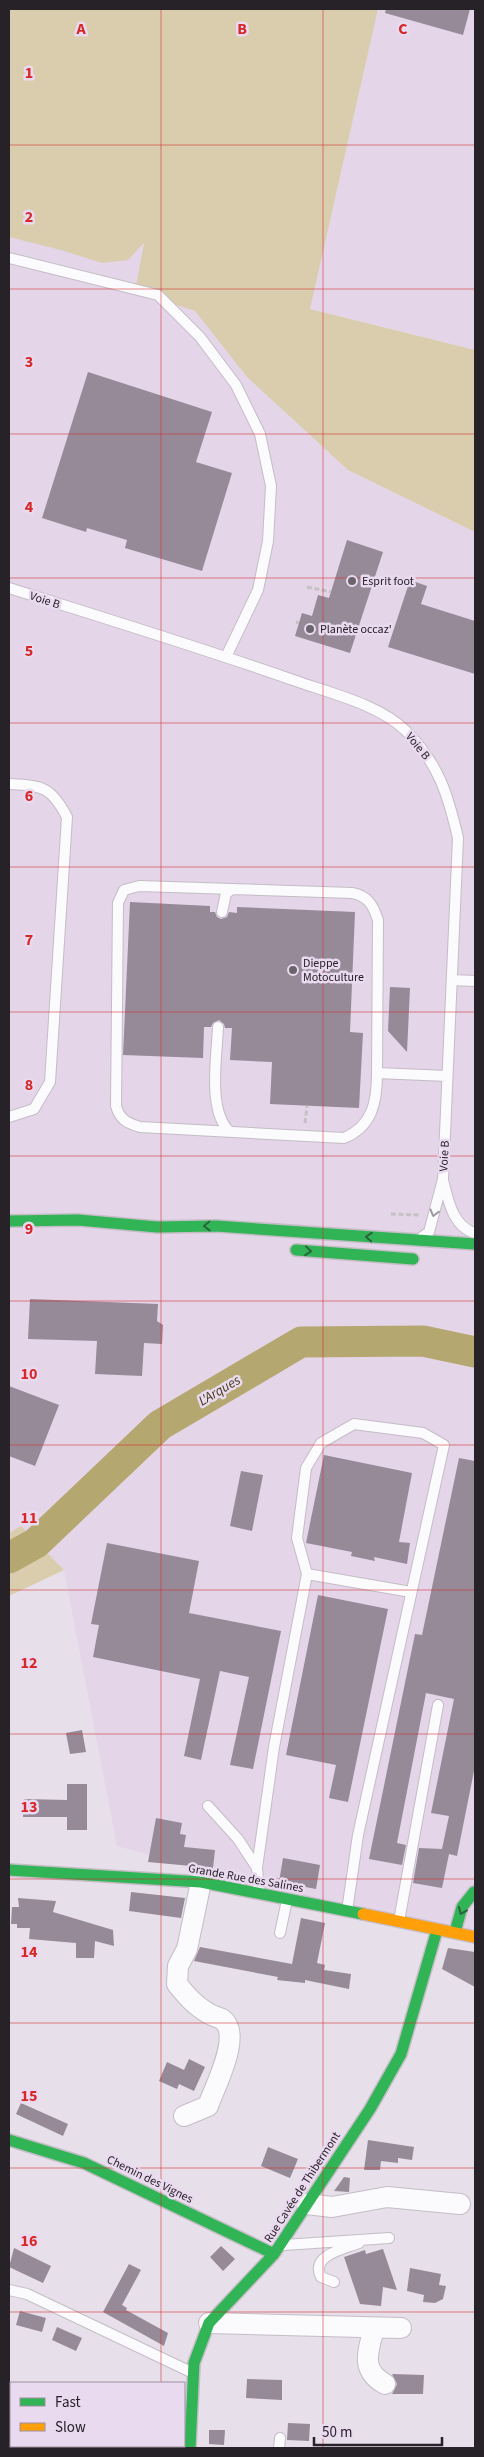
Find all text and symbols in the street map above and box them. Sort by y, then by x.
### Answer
text: A [75,18,86,40]
text: B [237,18,247,40]
text: C [398,18,408,40]
text: 1 [25,62,33,84]
text: 2 [25,206,33,228]
text: 3 [25,351,33,373]
text: 4 [25,496,34,518]
place label: Esprit foot [362,573,414,590]
marker: Esprit foot [346,575,358,587]
street label: Voie B [28,588,62,613]
place label: Planète occaz' [320,621,392,638]
marker: Planète occaz' [304,623,316,635]
text: 5 [25,640,33,662]
street label: Voie B [401,729,434,764]
text: 6 [25,785,33,807]
text: 7 [25,929,33,951]
place label: Dieppe Motoculture [303,955,364,986]
marker: Dieppe Motoculture [287,964,299,976]
text: 8 [25,1074,33,1096]
street label: Voie B [435,1140,454,1172]
one-way arrow [429,1208,440,1217]
text: 9 [25,1218,33,1240]
one-way arrow [203,1221,210,1231]
one-way arrow [365,1232,373,1243]
one-way arrow [305,1246,313,1257]
text: 10 [21,1363,37,1385]
water label: L'Arques [195,1370,245,1411]
text: 11 [21,1507,37,1529]
text: 12 [21,1652,37,1674]
text: 13 [21,1796,37,1818]
street label: Grande Rue des Salines [187,1860,305,1897]
one-way arrow [458,1906,469,1915]
text: 14 [21,1941,38,1963]
text: 15 [21,2085,37,2107]
street label: Rue Cavée de Thibermont [260,2128,345,2246]
street label: Chemin des Vignes [104,2151,196,2208]
text: 16 [21,2230,37,2252]
legend [10,2382,185,2447]
text: Fast [55,2392,81,2413]
scale bar [314,2414,442,2446]
text: Slow [55,2417,86,2438]
text: 50 m [322,2422,352,2443]

